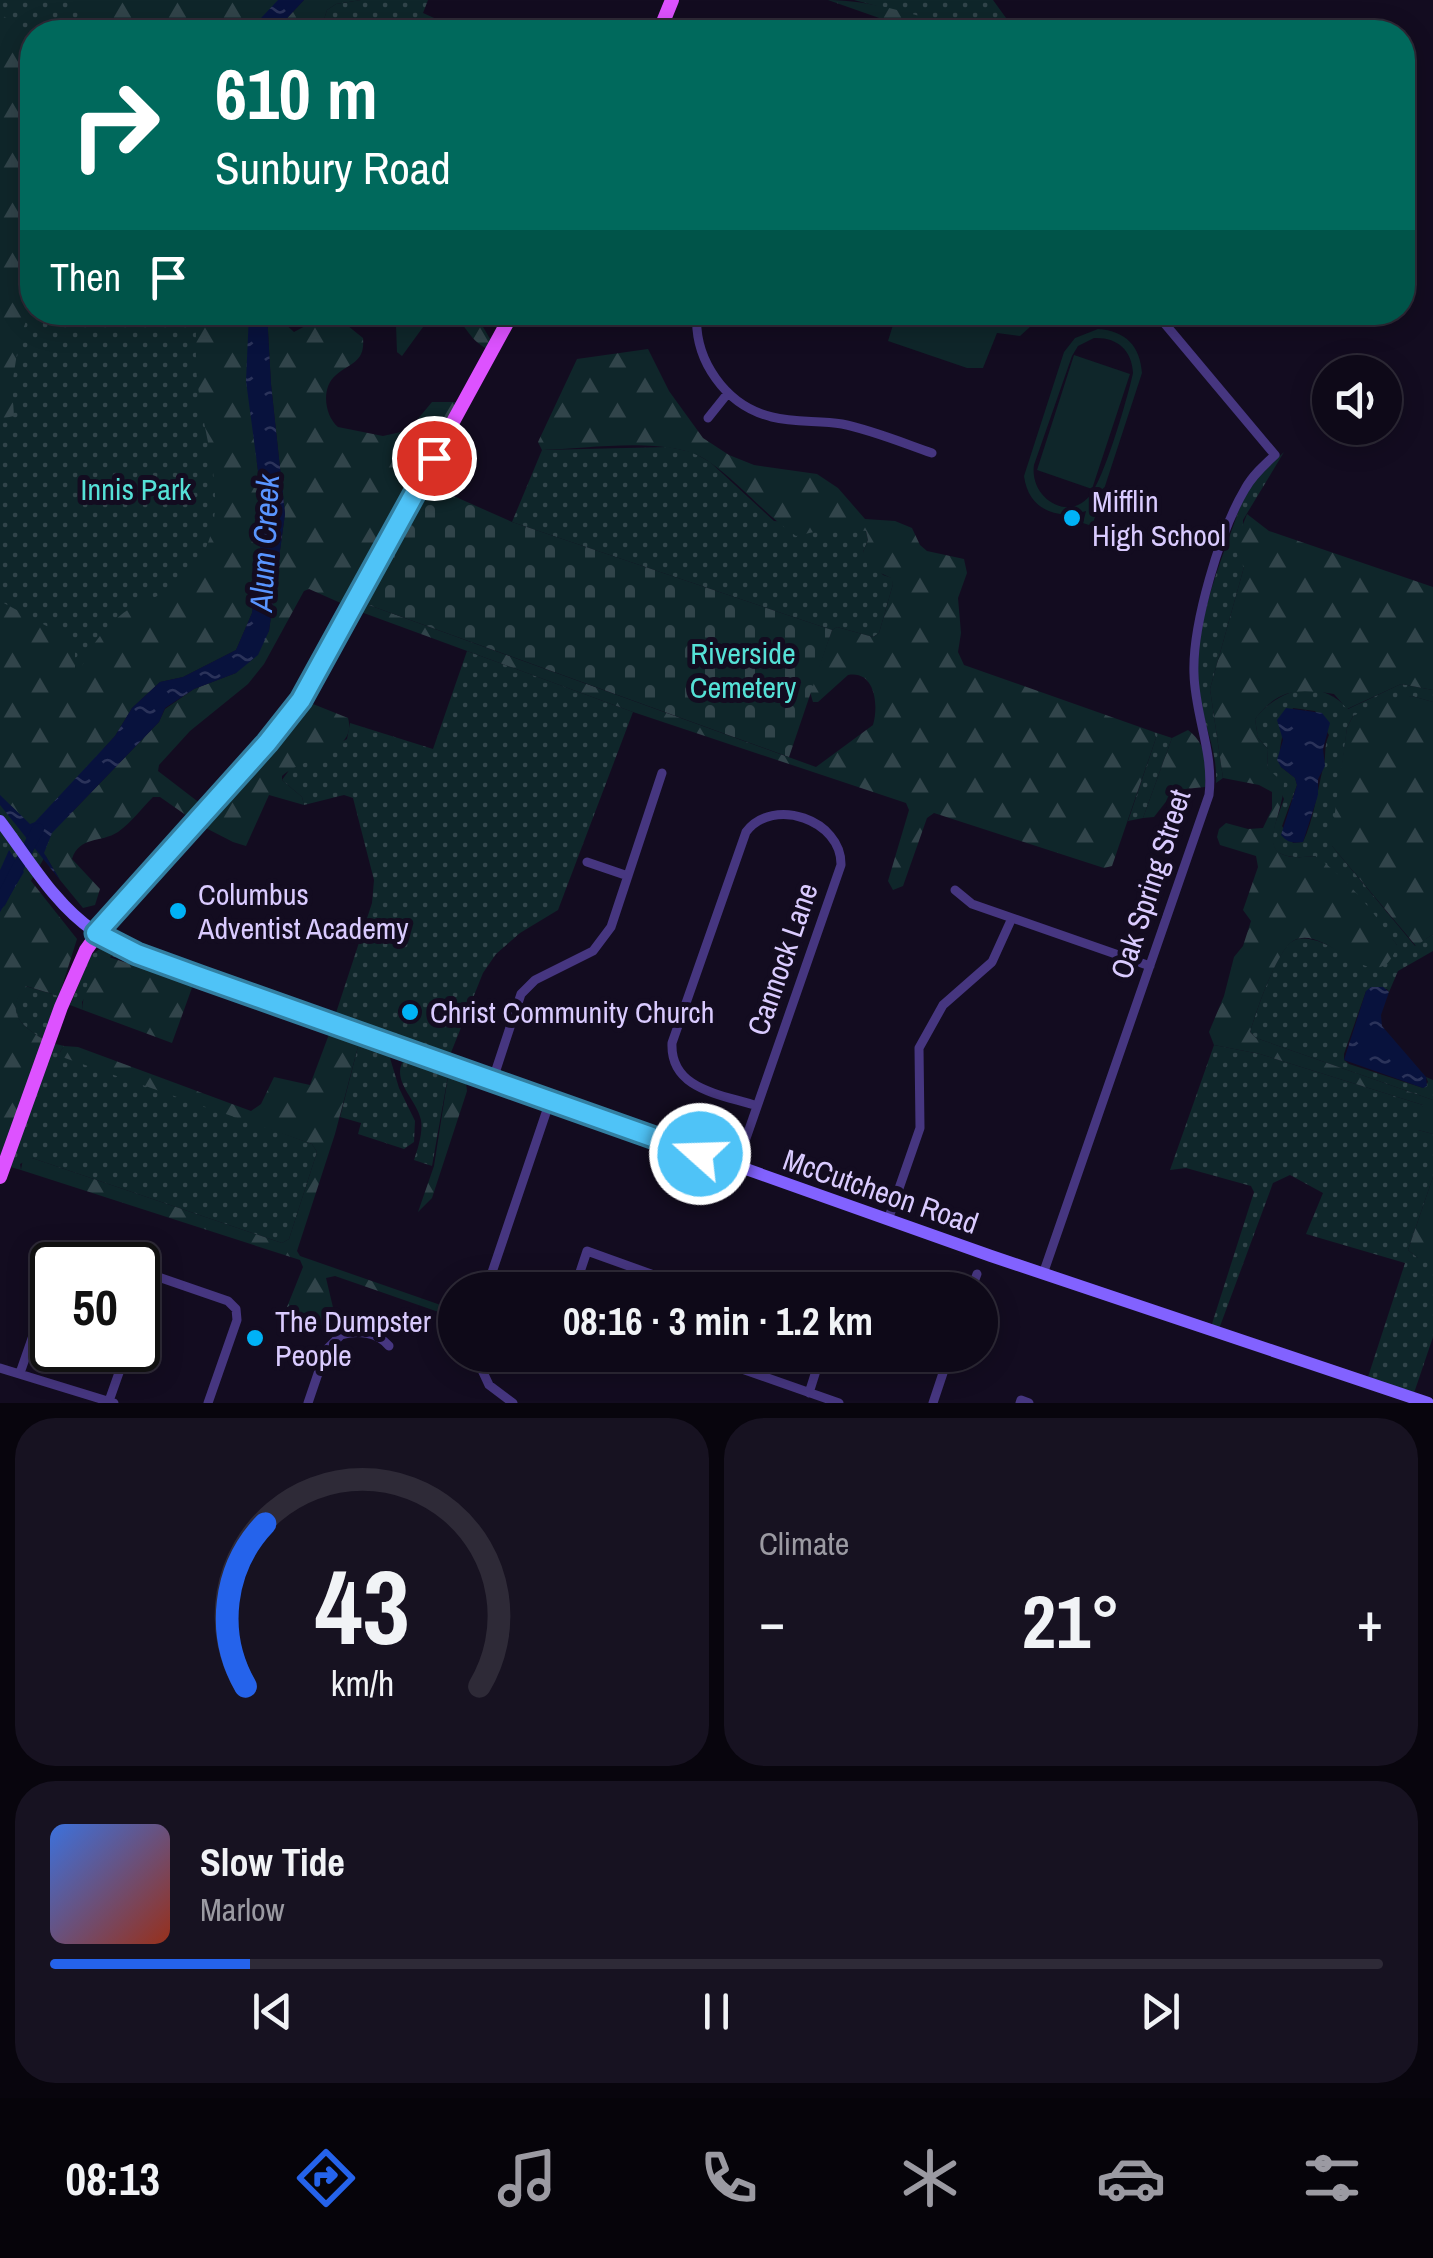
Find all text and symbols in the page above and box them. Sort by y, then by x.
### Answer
text: 610 m [215,47,378,141]
icon: right [50,60,180,190]
text: Sunbury Road [215,137,451,198]
icon: arrive [141,250,196,305]
text: Then [50,252,121,303]
map controls [1312,355,1402,445]
button: sound [1312,355,1402,445]
pin [392,416,477,501]
icon: arrive [407,431,462,486]
park label: Innis Park [81,469,192,509]
water label: Alum Creek [239,473,289,615]
place label: Mifflin High School [1092,481,1226,555]
marker: Mifflin High School [1061,507,1083,529]
park label: Riverside Cemetery [690,633,797,707]
street label: Oak Spring Street [1101,784,1199,984]
place label: Columbus Adventist Academy [197,874,409,948]
street label: Cannock Lane [737,877,827,1041]
marker: Columbus Adventist Academy [167,900,189,922]
place label: Christ Community Church [430,992,714,1032]
marker: Christ Community Church [399,1001,421,1023]
position arrow [648,1102,752,1206]
street label: McCutcheon Road [778,1139,984,1243]
speed limit sign: 50 [30,1242,160,1372]
text: 08:16 · 3 min · 1.2 km [563,1296,873,1347]
place label: The Dumpster People [275,1301,432,1375]
marker: The Dumpster People [244,1327,266,1349]
text: Climate [759,1522,849,1565]
text: 43 [315,1536,409,1676]
text: 21° [1022,1570,1120,1671]
text: − [759,1584,785,1658]
text: + [1357,1584,1383,1658]
text: km/h [330,1659,394,1707]
text: Slow Tide [200,1837,345,1888]
text: Marlow [200,1888,285,1931]
icon: previous [245,1984,300,2039]
icon: pause [689,1984,744,2039]
icon: next [1133,1984,1188,2039]
icon: directions [291,2143,361,2213]
icon: music [492,2143,562,2213]
icon: phone [694,2143,764,2213]
icon: climate [895,2143,965,2213]
icon: car [1096,2143,1166,2213]
icon: filters [1297,2143,1367,2213]
text: 08:13 [66,2148,160,2209]

